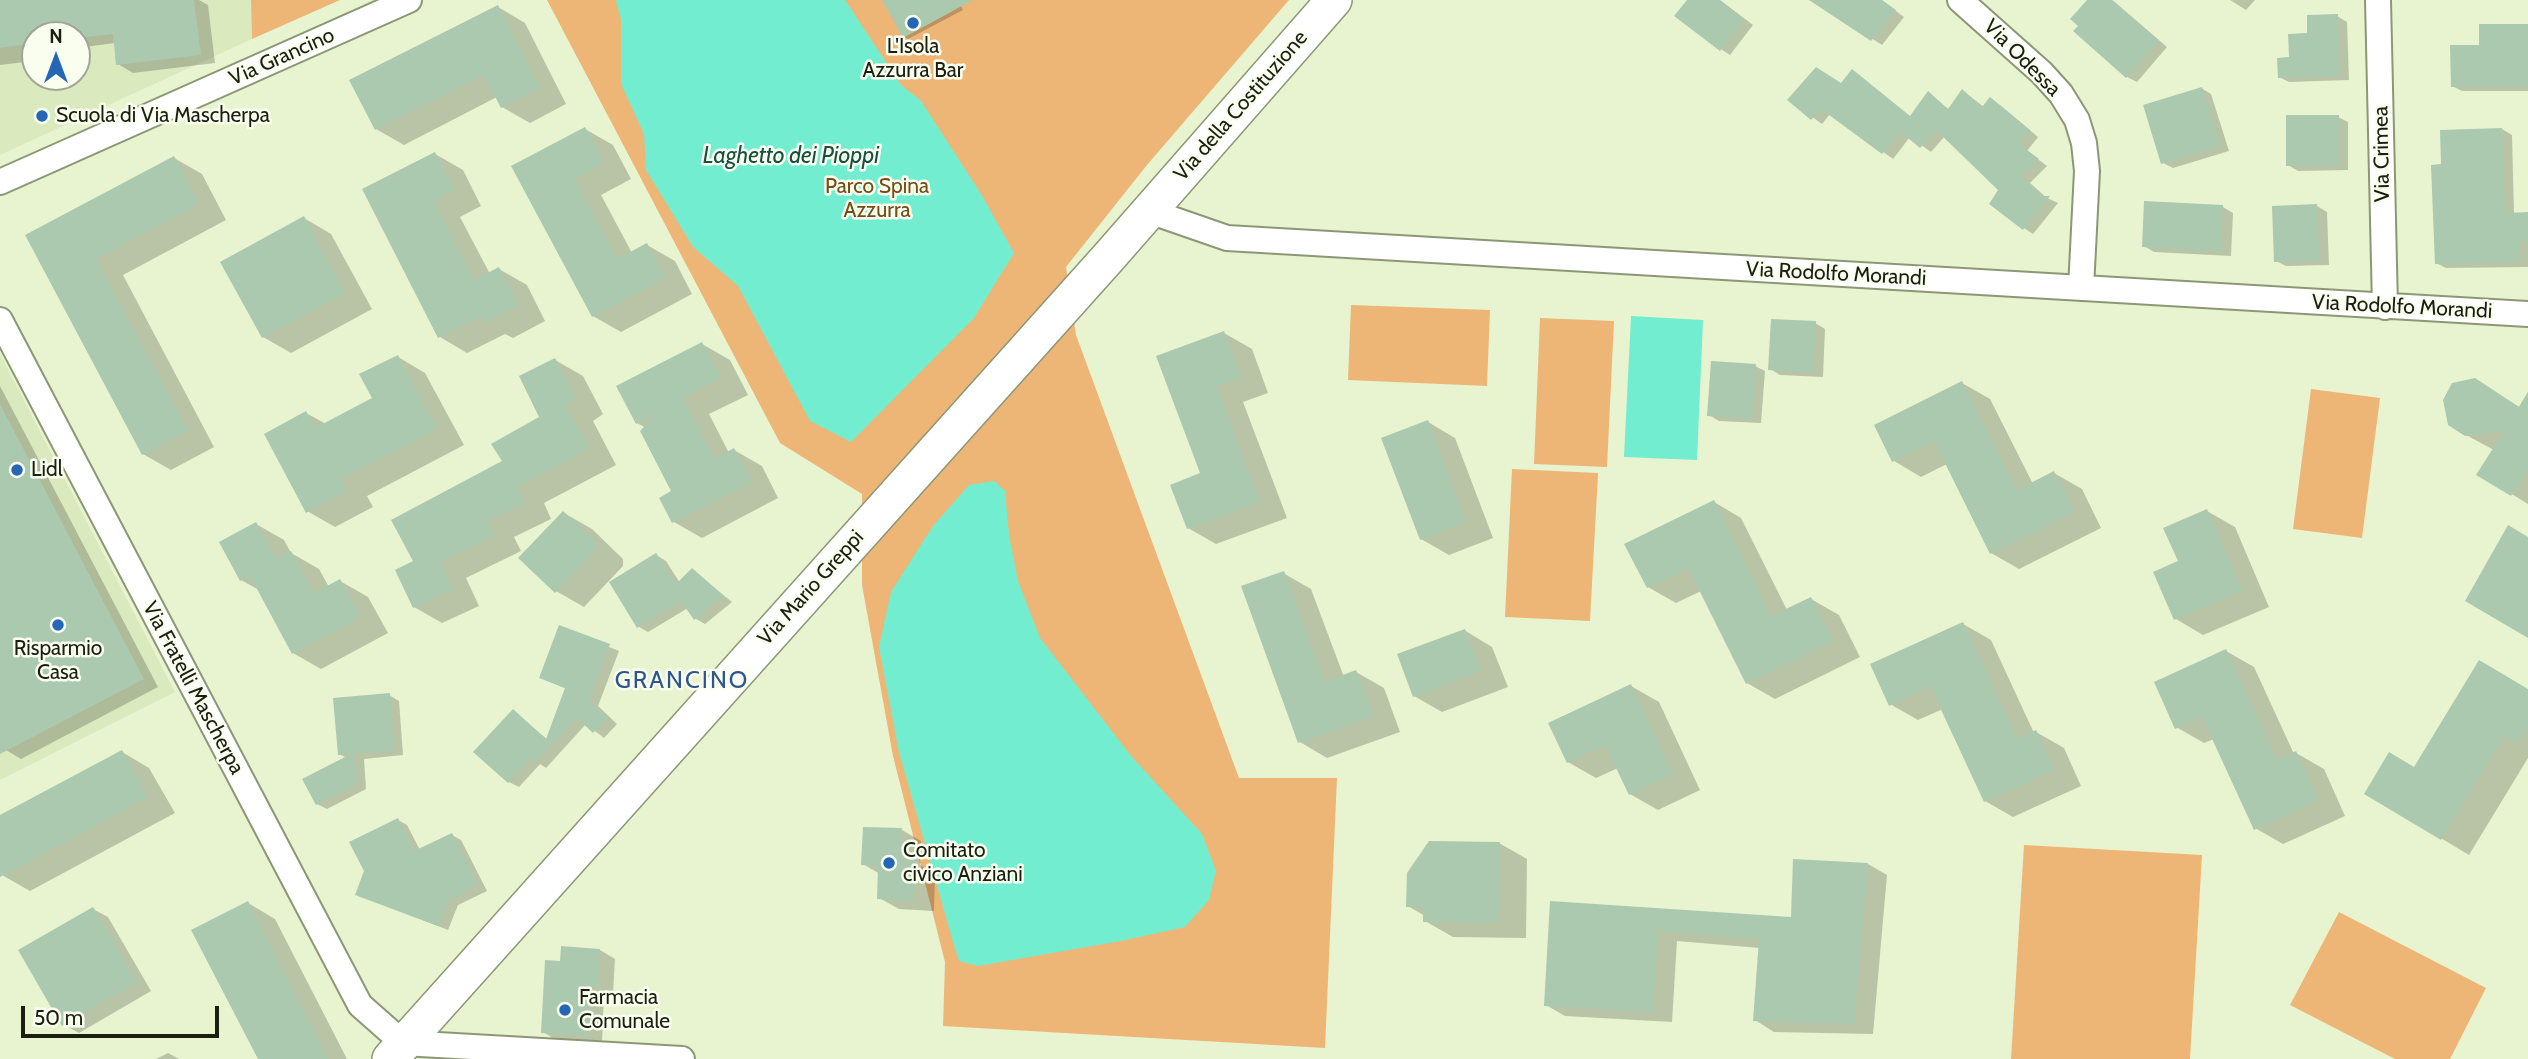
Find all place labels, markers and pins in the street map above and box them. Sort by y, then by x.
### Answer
marker: L'Isola Azzurra Bar [905,15,921,31]
place label: L'Isola Azzurra Bar [863,34,963,84]
place label: Scuola di Via Mascherpa [56,103,270,129]
marker: Scuola di Via Mascherpa [34,108,50,124]
place label: Lidl [31,457,63,483]
marker: Lidl [9,462,25,478]
marker: Risparmio Casa [50,617,66,633]
place label: Risparmio Casa [14,636,102,686]
place label: Comitato civico Anziani [903,838,1023,888]
marker: Comitato civico Anziani [881,855,897,871]
place label: Farmacia Comunale [579,985,670,1035]
marker: Farmacia Comunale [557,1002,573,1018]

